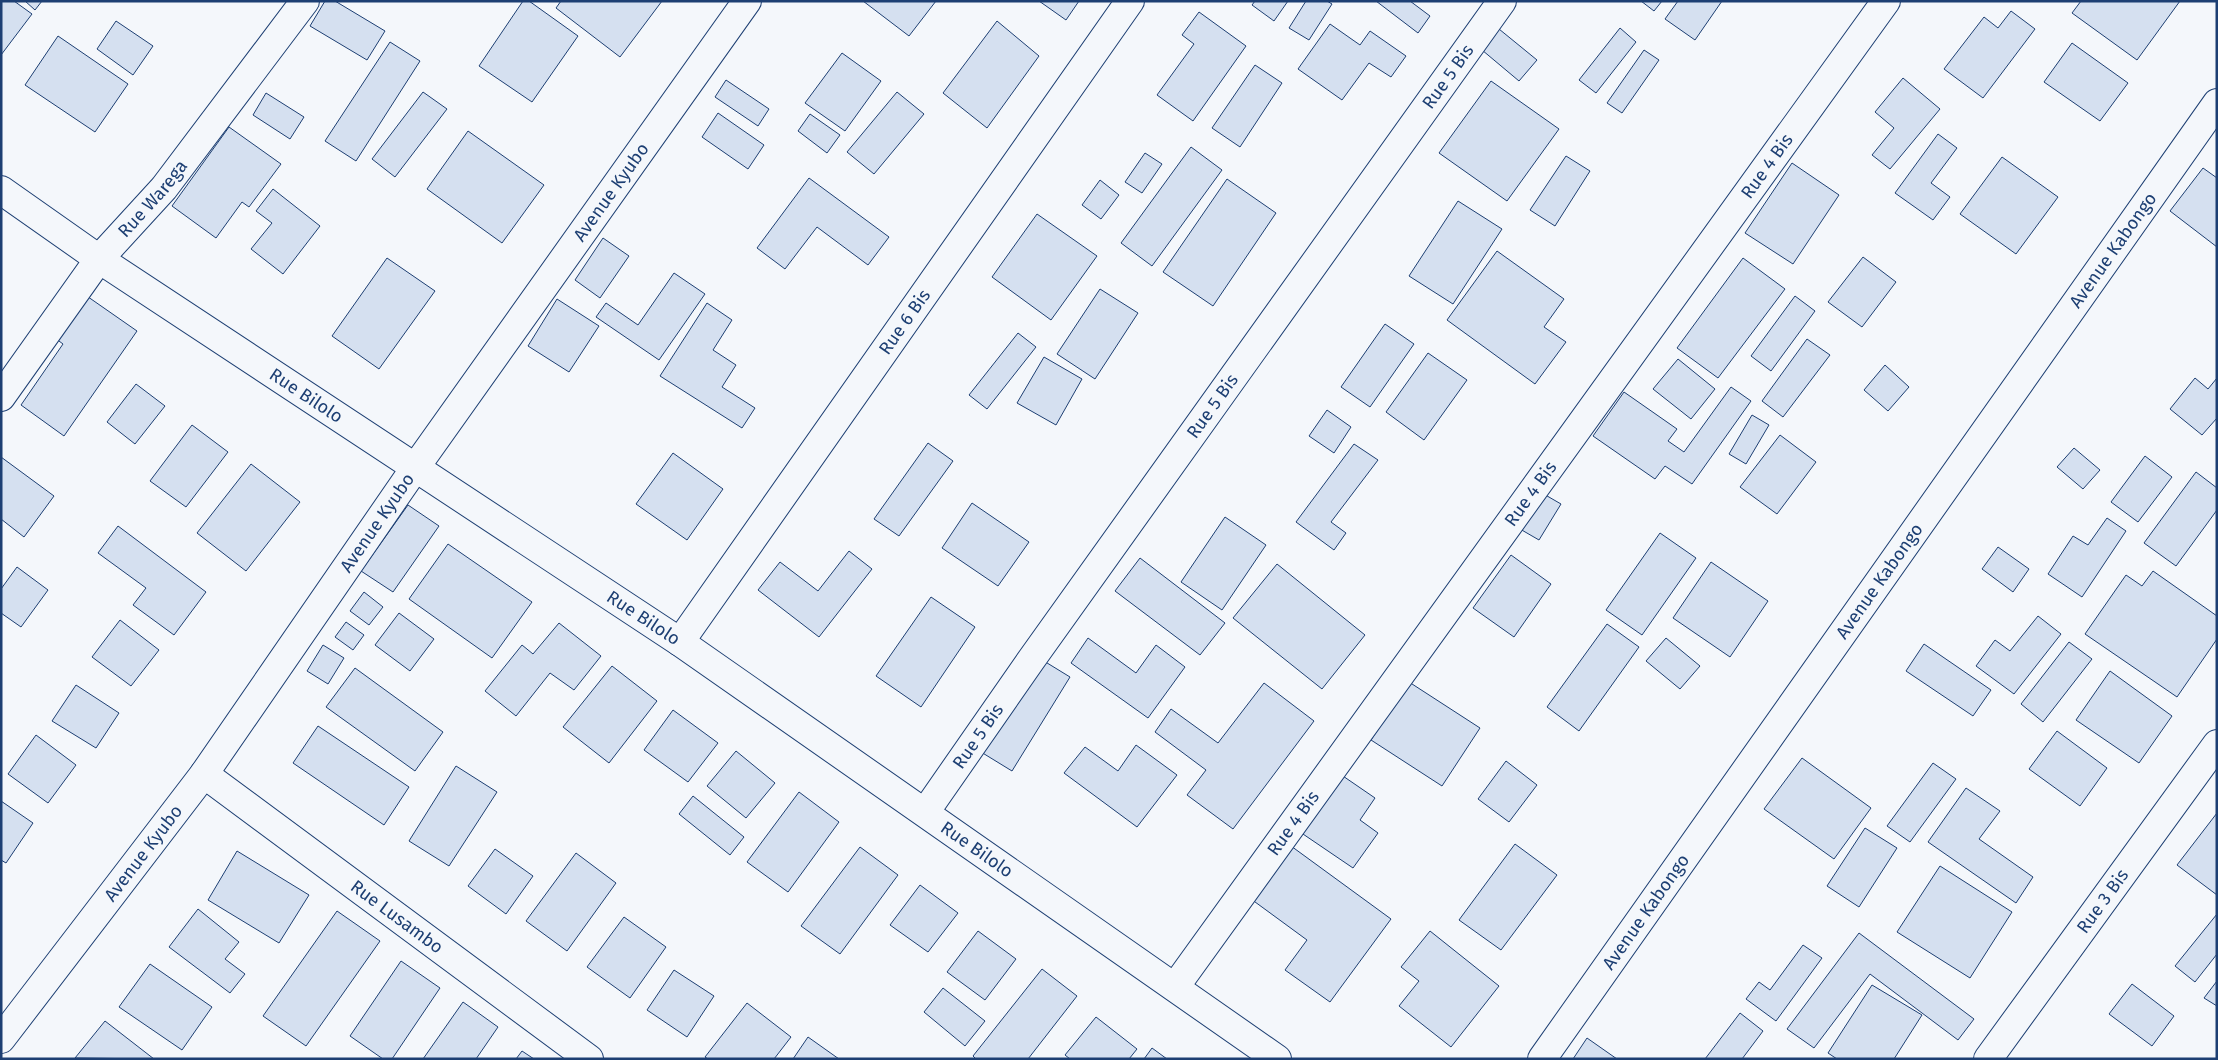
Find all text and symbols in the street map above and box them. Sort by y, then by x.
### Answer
street label: Rue 5 Bis [1417,40,1478,113]
street label: Rue 4 Bis [1736,129,1798,203]
street label: Avenue Kyubo [569,139,654,246]
street label: Rue Warega [113,156,192,242]
street label: Avenue Kabongo [2065,188,2161,312]
street label: Rue 6 Bis [874,285,935,359]
street label: Rue Bilolo [265,363,347,428]
street label: Rue 5 Bis [1182,370,1243,443]
street label: Rue 4 Bis [1500,457,1561,531]
street label: Avenue Kyubo [335,469,419,577]
street label: Avenue Kabongo [1831,519,1928,643]
street label: Rue Bilolo [603,586,684,650]
street label: Rue 5 Bis [948,700,1008,773]
street label: Rue 4 Bis [1262,786,1324,860]
street label: Avenue Kyubo [99,801,187,906]
street label: Rue Bilolo [937,817,1017,882]
street label: Avenue Kabongo [1598,850,1694,974]
street label: Rue 3 Bis [2072,865,2133,938]
street label: Rue Lusambo [346,875,448,958]

